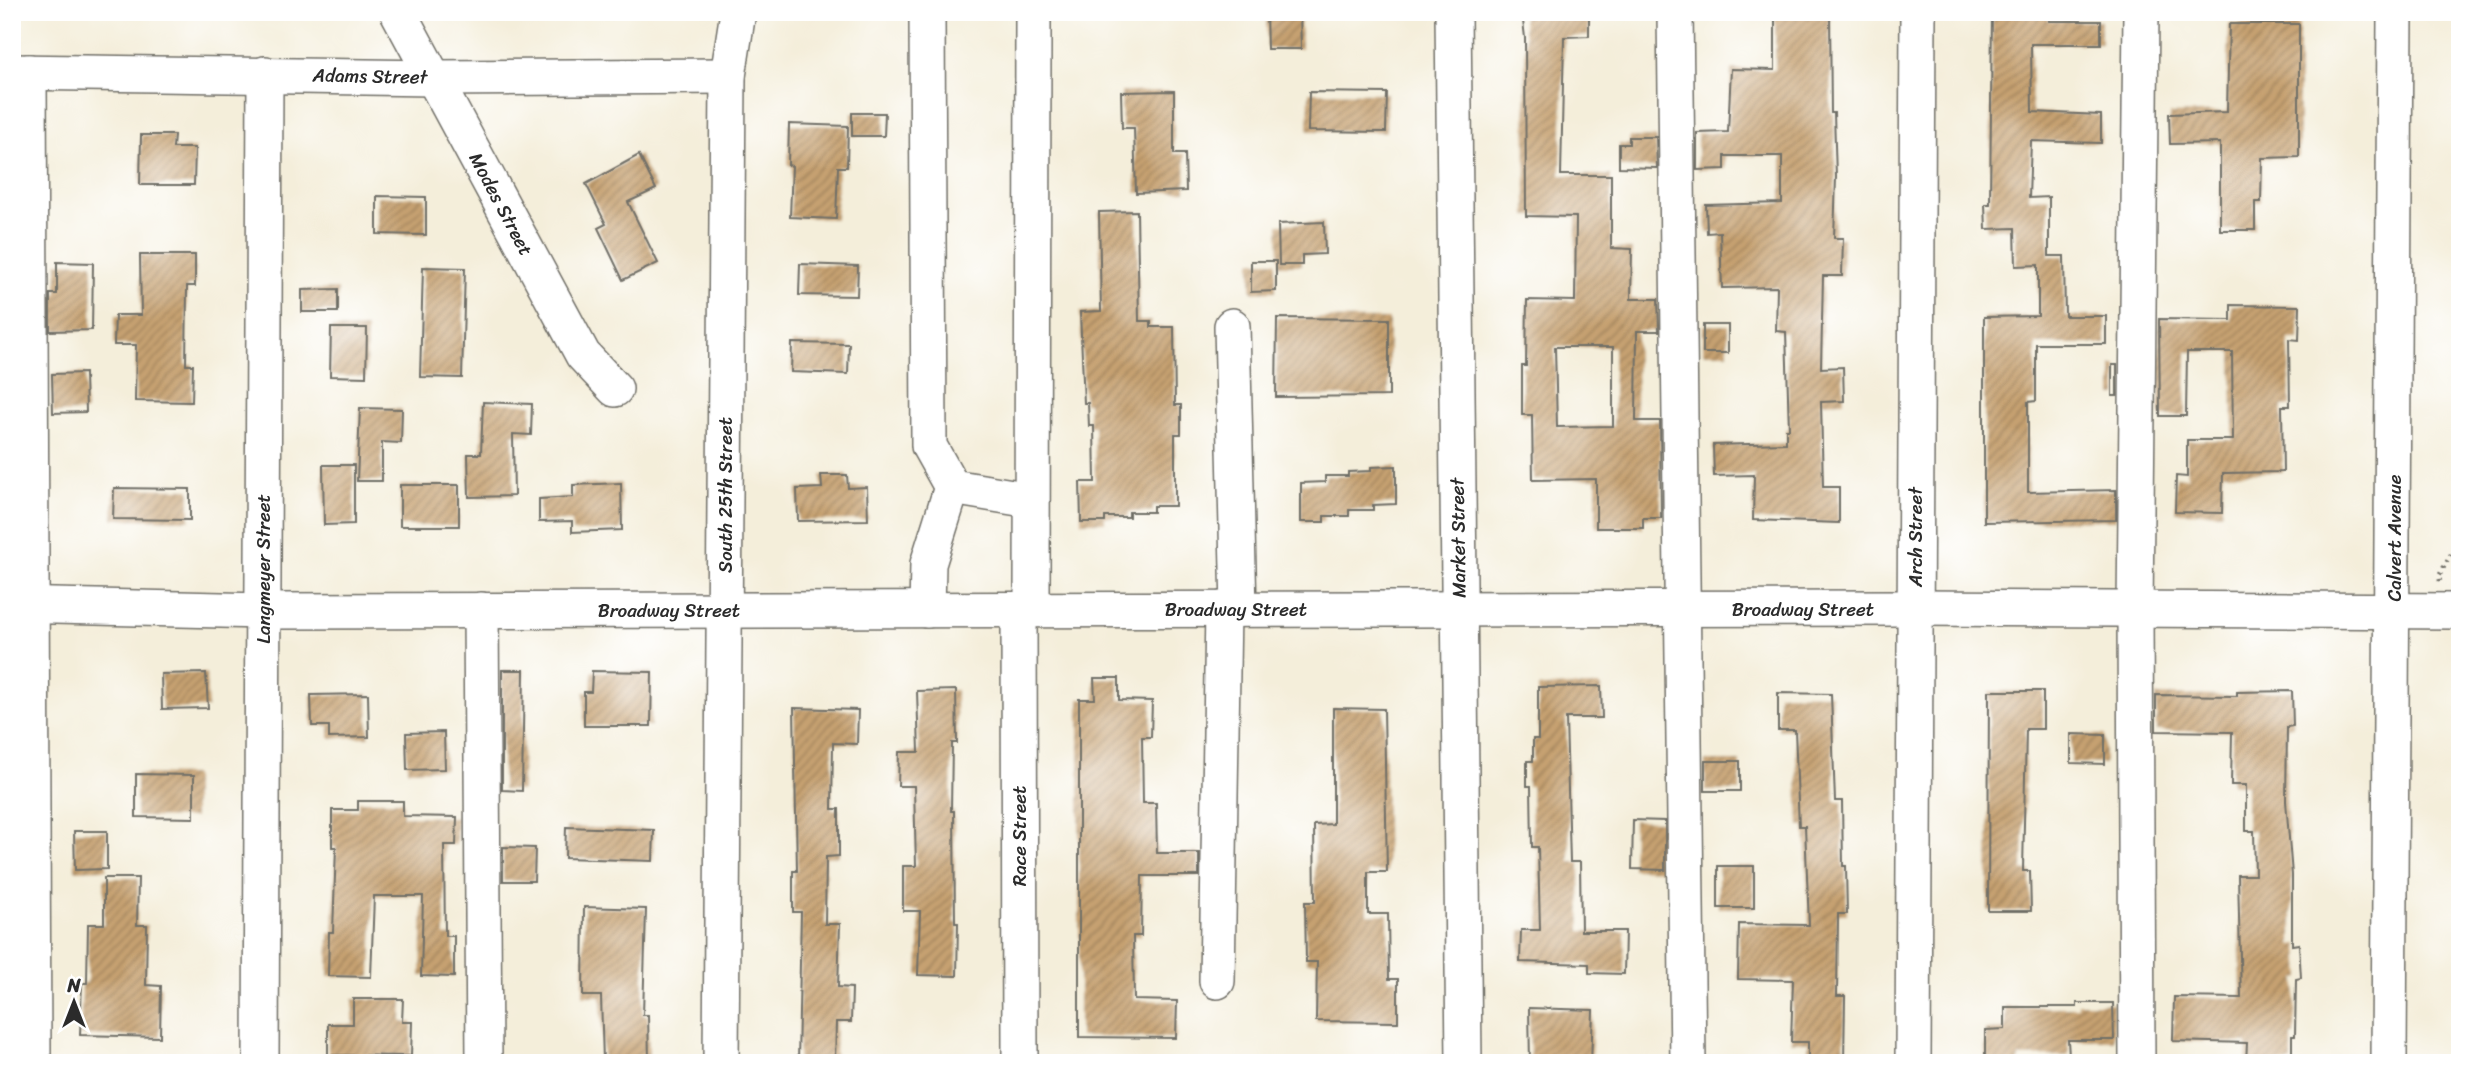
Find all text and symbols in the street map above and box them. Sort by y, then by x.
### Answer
street label: Adams Street [311,58,429,94]
street label: Modes Street [460,146,542,262]
street label: South 25th Street [709,417,742,573]
street label: Calvert Avenue [2378,474,2411,602]
street label: Market Street [1440,476,1476,598]
street label: Arch Street [1899,486,1932,588]
street label: Langmeyer Street [247,494,280,644]
street label: Broadway Street [1165,593,1307,626]
street label: Broadway Street [1732,593,1874,626]
street label: Broadway Street [598,594,740,627]
street label: Race Street [1003,786,1036,886]
north arrow [38,967,108,1036]
text: N [66,969,81,1002]

